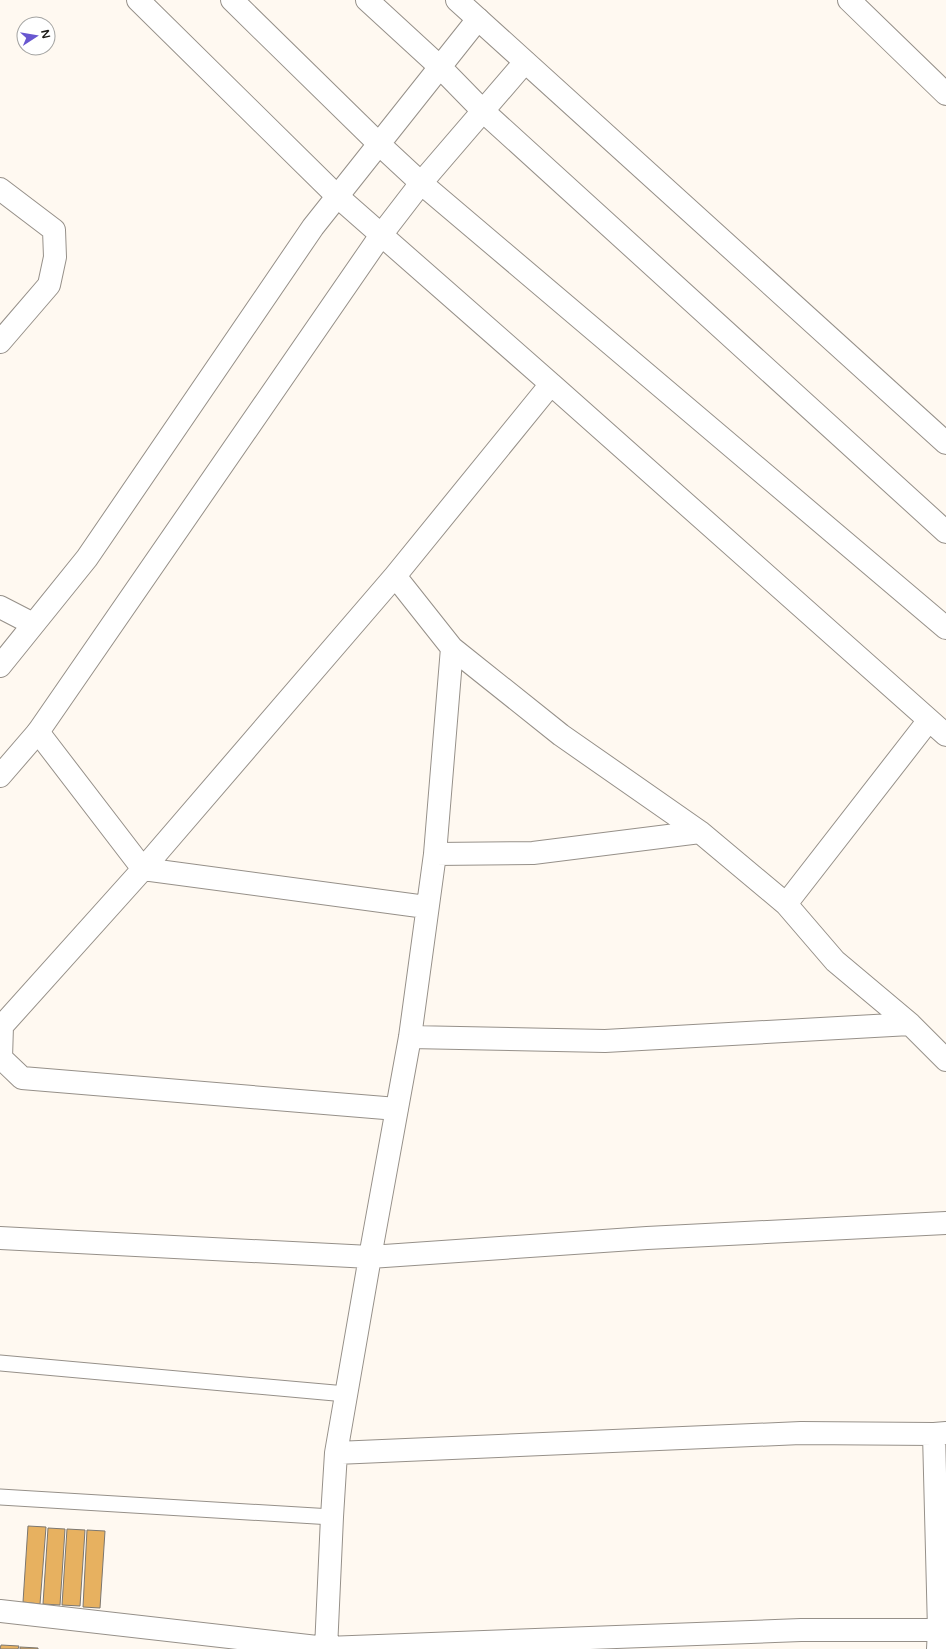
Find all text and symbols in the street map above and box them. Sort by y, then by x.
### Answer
north arrow [16,16,56,56]
text: N [38,28,53,40]

